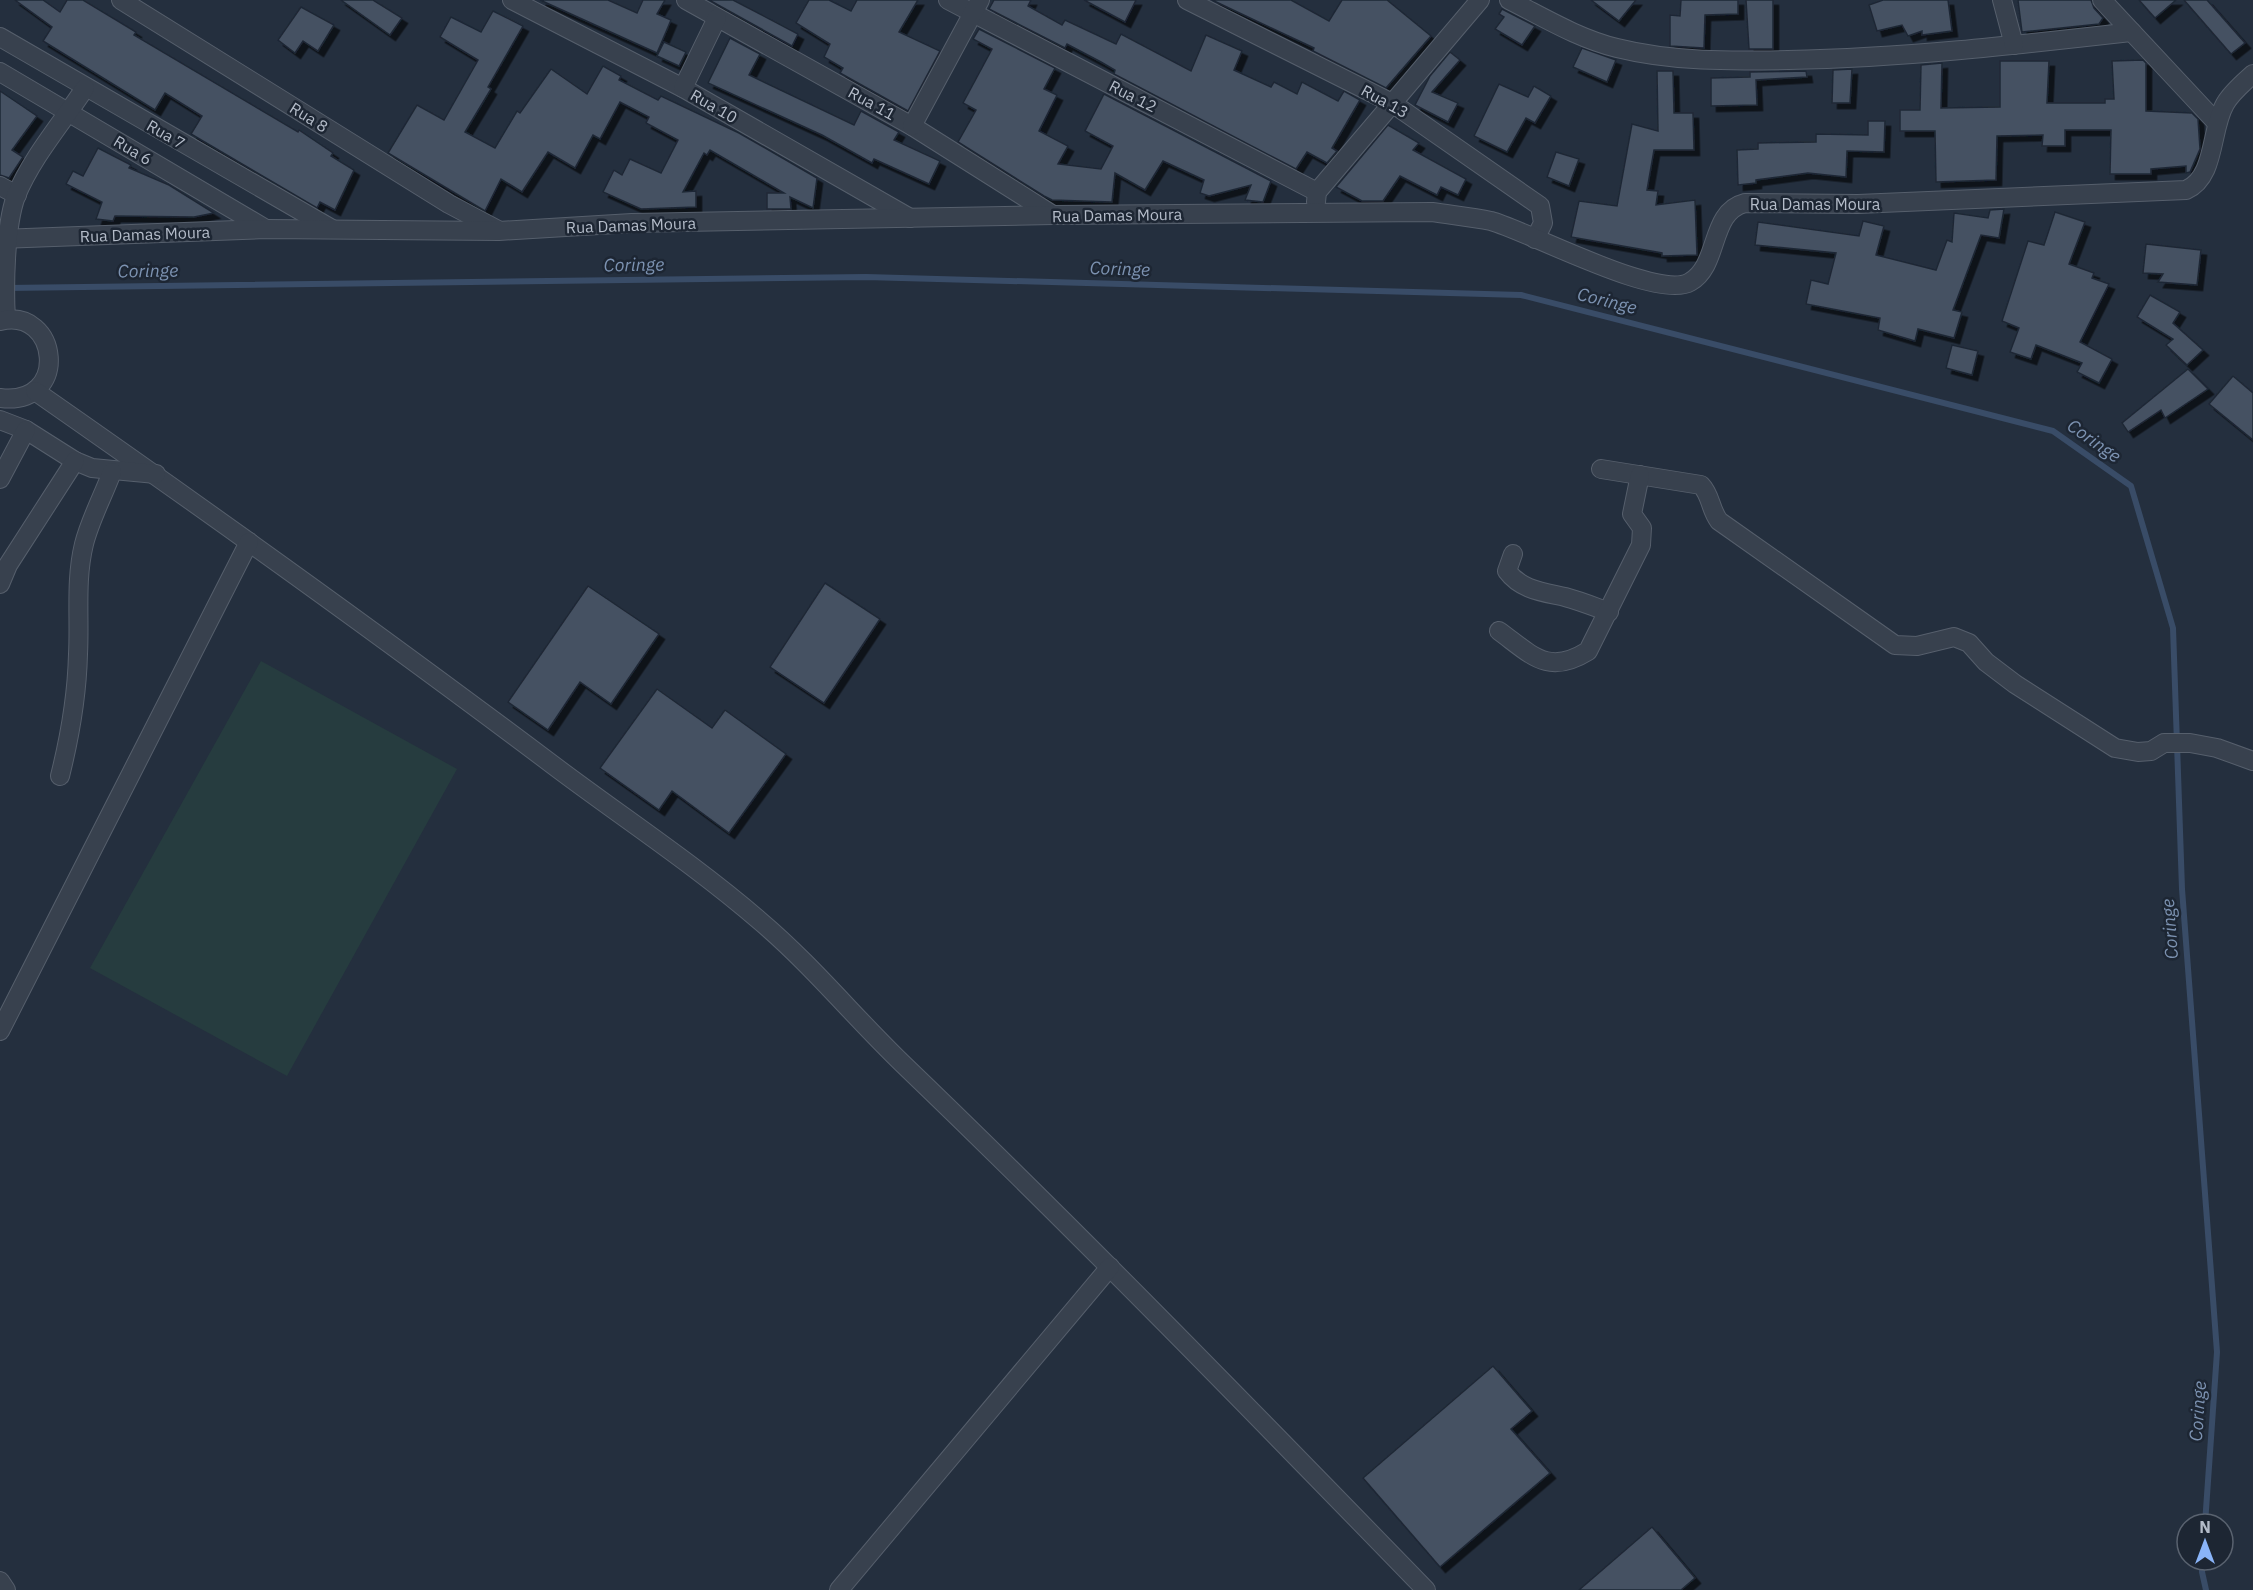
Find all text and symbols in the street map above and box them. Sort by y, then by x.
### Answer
street label: Rua 12 [1106,76,1160,116]
street label: Rua 13 [1358,80,1412,122]
street label: Rua 11 [845,82,899,124]
street label: Rua 10 [687,85,741,127]
street label: Rua 8 [286,98,332,136]
street label: Rua 7 [143,115,189,153]
street label: Rua 6 [110,131,156,169]
street label: Rua Damas Moura [1750,194,1881,214]
street label: Rua Damas Moura [1052,204,1183,226]
street label: Rua Damas Moura [565,213,697,237]
street label: Rua Damas Moura [79,222,211,246]
water label: Coringe [604,252,664,277]
water label: Coringe [1089,256,1151,281]
water label: Coringe [118,258,178,283]
water label: Coringe [1575,282,1639,319]
water label: Coringe [2063,414,2126,467]
water label: Coringe [2156,898,2183,960]
water label: Coringe [2184,1380,2211,1442]
north arrow [2175,1512,2235,1572]
text: N [2199,1517,2211,1537]

